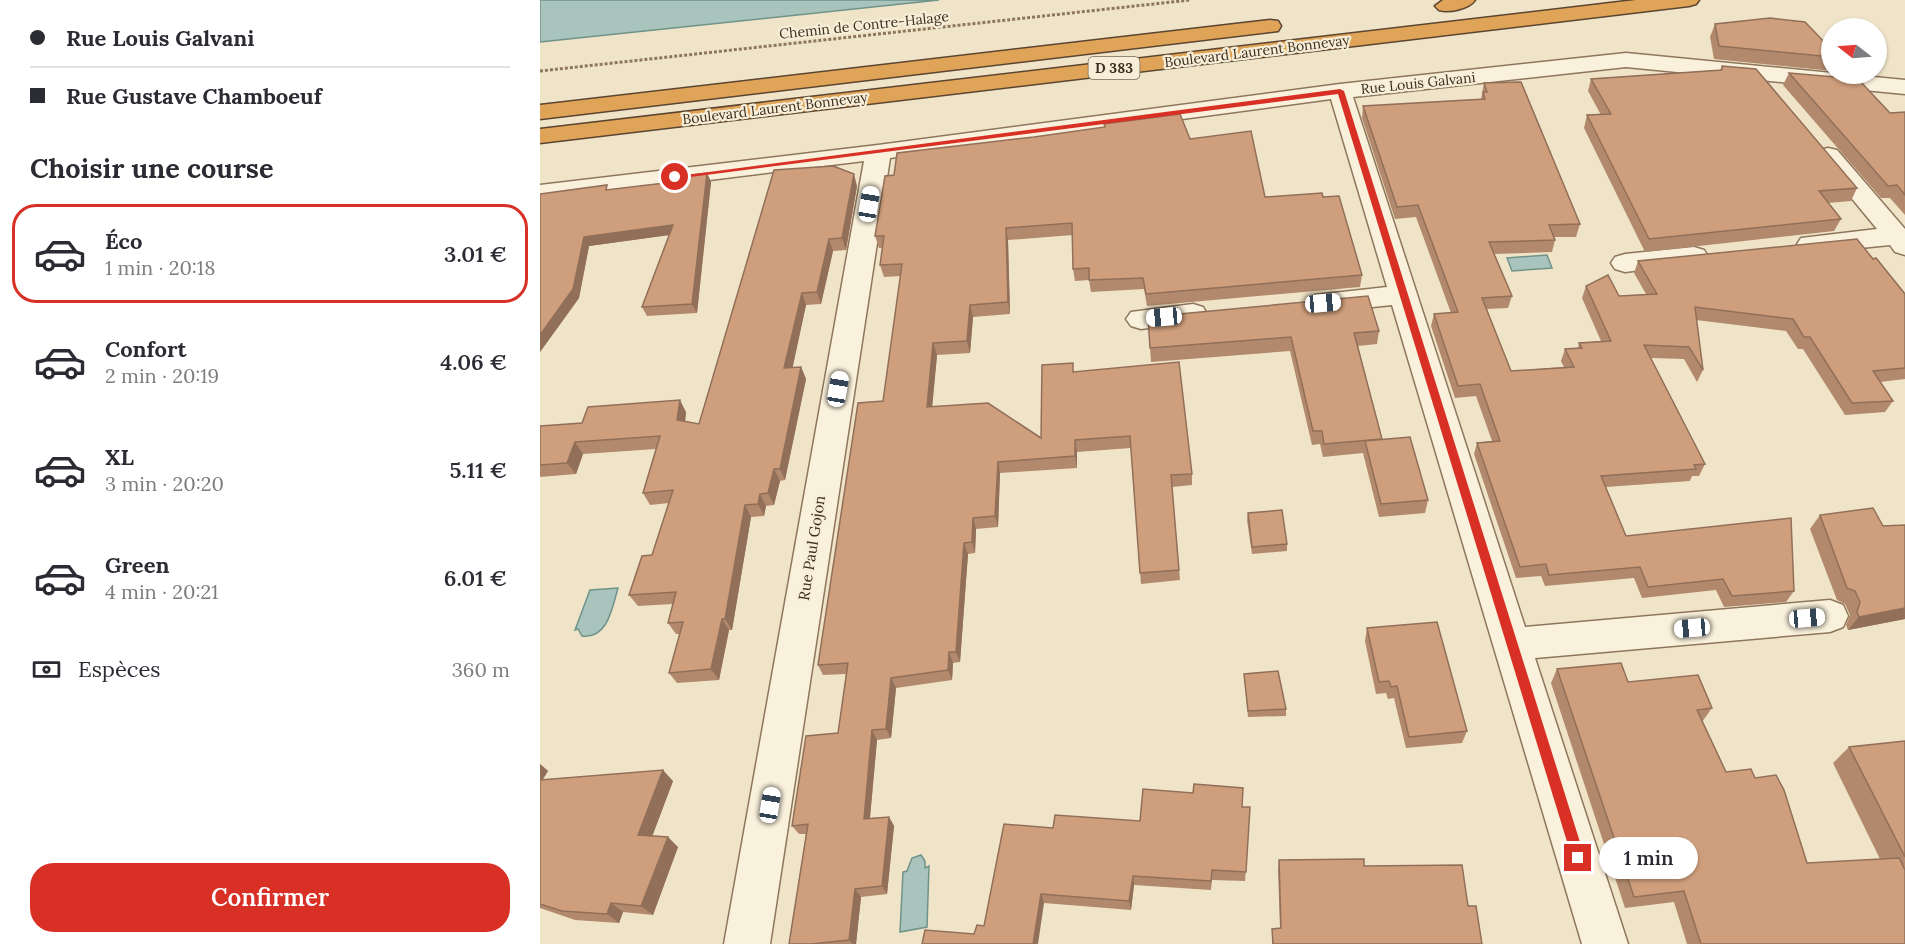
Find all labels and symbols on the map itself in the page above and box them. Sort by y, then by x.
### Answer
street label: Chemin de Contre-Halage [778,7,950,43]
north arrow [1821,18,1887,84]
street label: Boulevard Laurent Bonnevay [1163,31,1351,71]
road number: D 383 [1088,57,1140,79]
street label: Rue Louis Galvani [1360,68,1476,98]
street label: Boulevard Laurent Bonnevay [681,88,869,128]
route start [661,163,688,190]
car [857,185,881,223]
car [1304,292,1342,314]
car [1145,306,1183,328]
car [826,370,850,408]
street label: Rue Paul Gojon [794,494,829,602]
car [1788,607,1826,629]
car [1673,617,1711,639]
car [758,786,782,824]
callout: 1 min [1599,837,1698,879]
route end [1564,844,1591,871]

